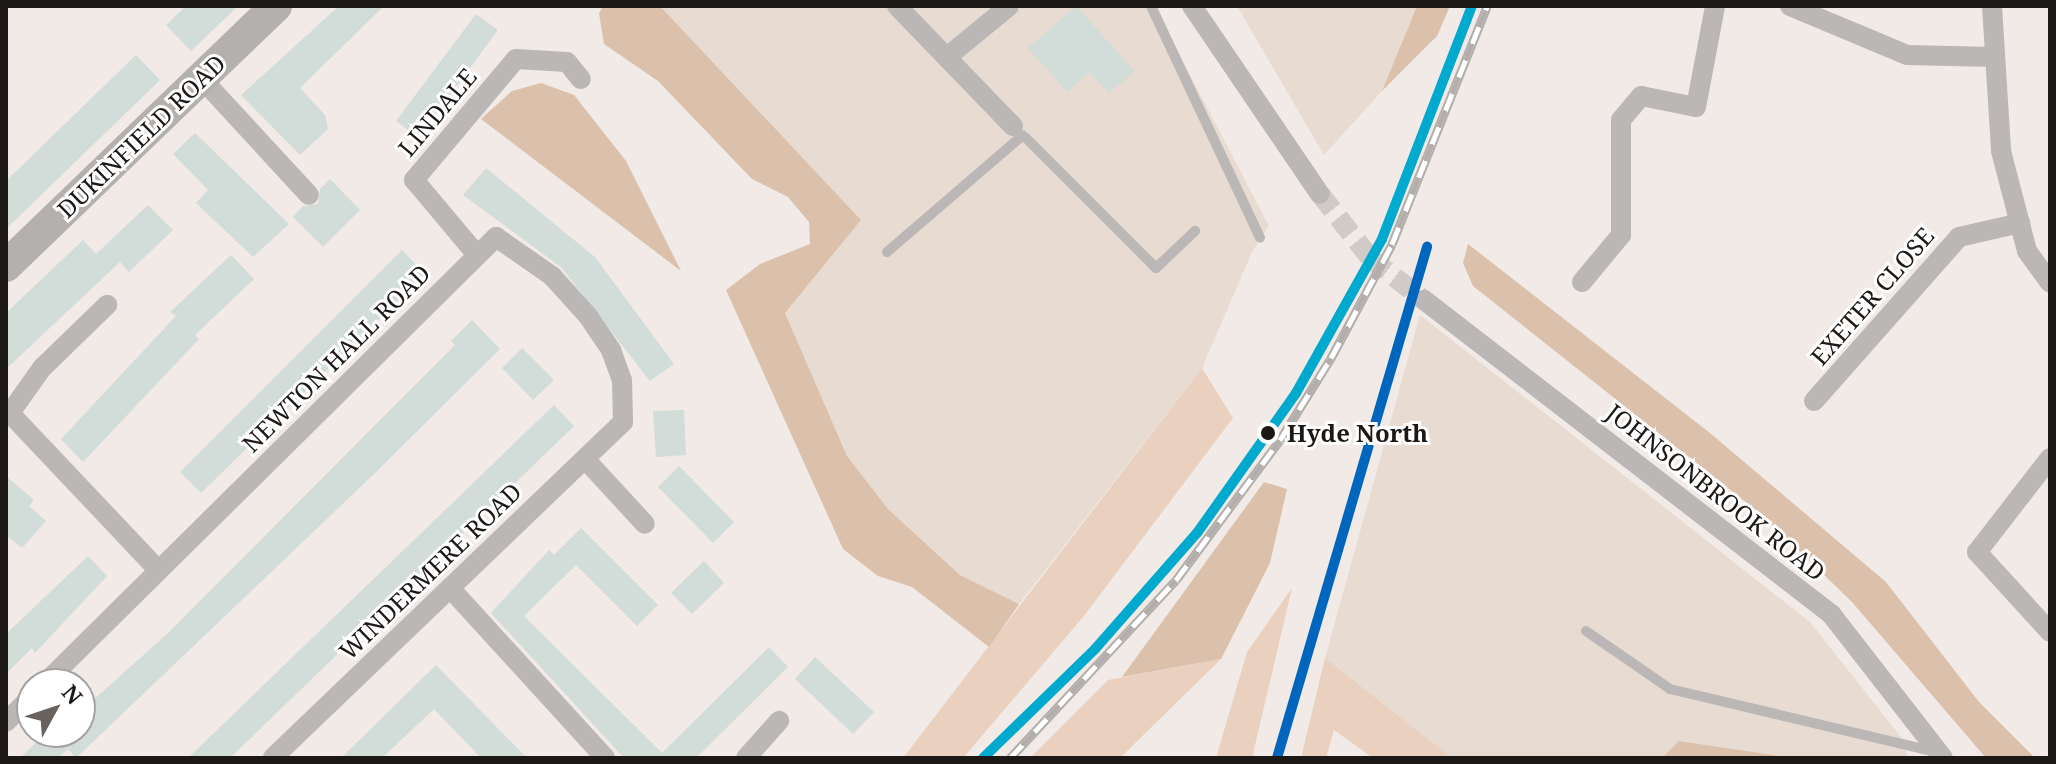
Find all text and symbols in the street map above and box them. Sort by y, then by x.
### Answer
street label: DUKINFIELD ROAD [51,49,231,223]
street label: LINDALE [392,62,482,162]
street label: EXETER CLOSE [1804,221,1940,371]
street label: NEWTON HALL ROAD [236,258,436,458]
street label: JOHNSONBROOK ROAD [1601,398,1831,586]
place label: Hyde North [1287,419,1428,447]
marker: Hyde North [1256,421,1280,445]
street label: WINDERMERE ROAD [333,477,527,665]
north arrow [16,668,96,748]
text: N [56,678,90,710]

